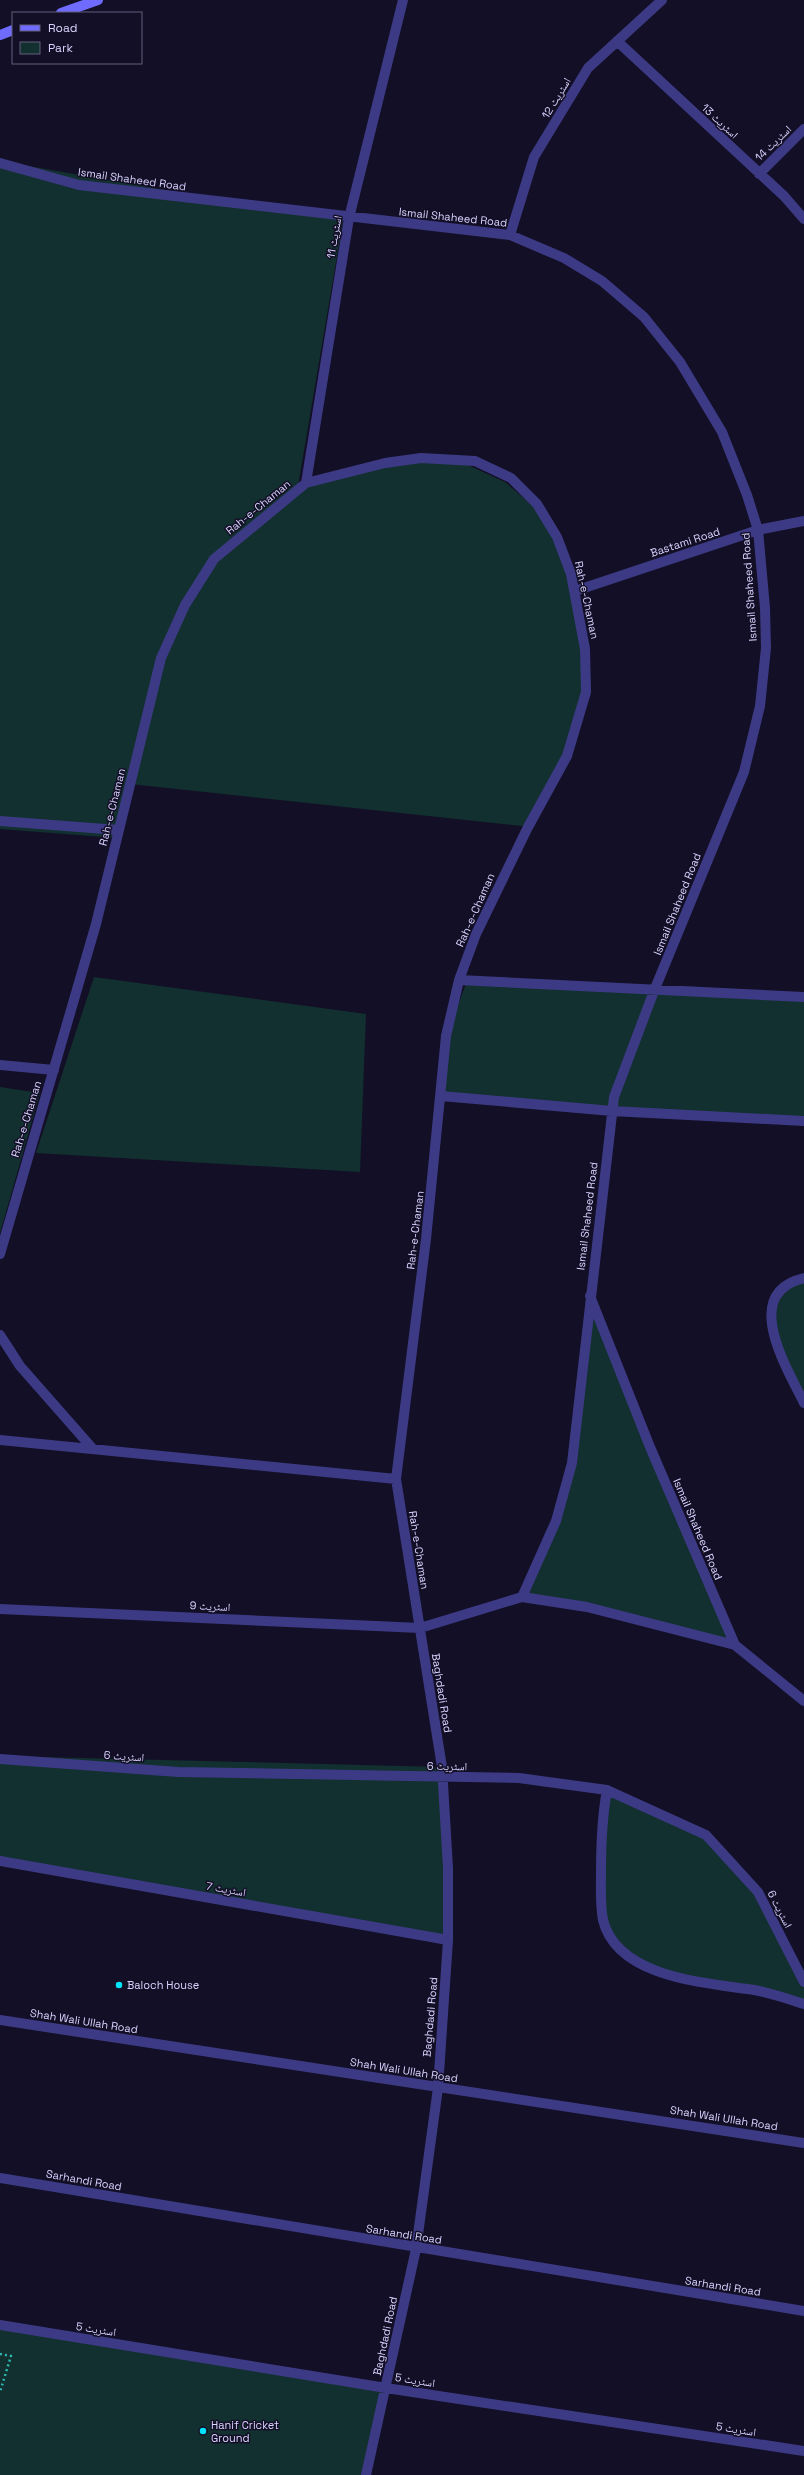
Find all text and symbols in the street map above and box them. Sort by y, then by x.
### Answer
legend [12,12,142,64]
text: Road [48,20,77,36]
text: Park [48,40,73,56]
street label: اسٹریٹ 12 [538,75,574,121]
street label: اسٹریٹ 13 [699,100,741,142]
street label: اسٹریٹ 14 [752,122,794,164]
street label: Ismail Shaheed Road [77,164,187,194]
street label: Ismail Shaheed Road [398,204,508,230]
street label: اسٹریٹ 11 [323,215,345,259]
street label: Rah-e-Chaman [223,477,293,537]
street label: Bastami Road [648,524,722,560]
street label: Ismail Shaheed Road [738,532,760,642]
street label: Rah-e-Chaman [572,560,602,640]
street label: Rah-e-Chaman [96,767,128,847]
street label: Ismail Shaheed Road [650,851,704,957]
street label: Rah-e-Chaman [452,871,498,949]
street label: Rah-e-Chaman [8,1079,44,1159]
street label: Ismail Shaheed Road [573,1161,601,1271]
street label: Rah-e-Chaman [403,1190,427,1270]
street label: Ismail Shaheed Road [670,1476,726,1582]
street label: Rah-e-Chaman [406,1510,432,1590]
street label: اسٹریٹ 9 [189,1598,231,1614]
street label: Baghdadi Road [429,1652,455,1734]
street label: اسٹریٹ 6 [103,1748,145,1764]
street label: اسٹریٹ 6 [427,1759,467,1773]
street label: اسٹریٹ 7 [205,1879,247,1899]
street label: اسٹریٹ 6 [765,1888,795,1930]
street label: Baghdadi Road [420,1976,440,2058]
place label: Baloch House [127,1978,199,1992]
marker: Baloch House [114,1980,124,1990]
street label: Shah Wali Ullah Road [29,2006,139,2036]
street label: Shah Wali Ullah Road [349,2055,459,2085]
street label: Shah Wali Ullah Road [669,2103,779,2133]
street label: Sarhandi Road [45,2166,123,2194]
street label: Sarhandi Road [365,2221,443,2247]
street label: Sarhandi Road [684,2273,762,2299]
street label: Baghdadi Road [370,2295,400,2377]
street label: اسٹریٹ 5 [75,2319,117,2339]
street label: اسٹریٹ 5 [394,2370,436,2390]
place label: Hanif Cricket Ground [211,2418,279,2445]
street label: اسٹریٹ 5 [715,2419,757,2439]
marker: Hanif Cricket Ground [198,2426,208,2436]

